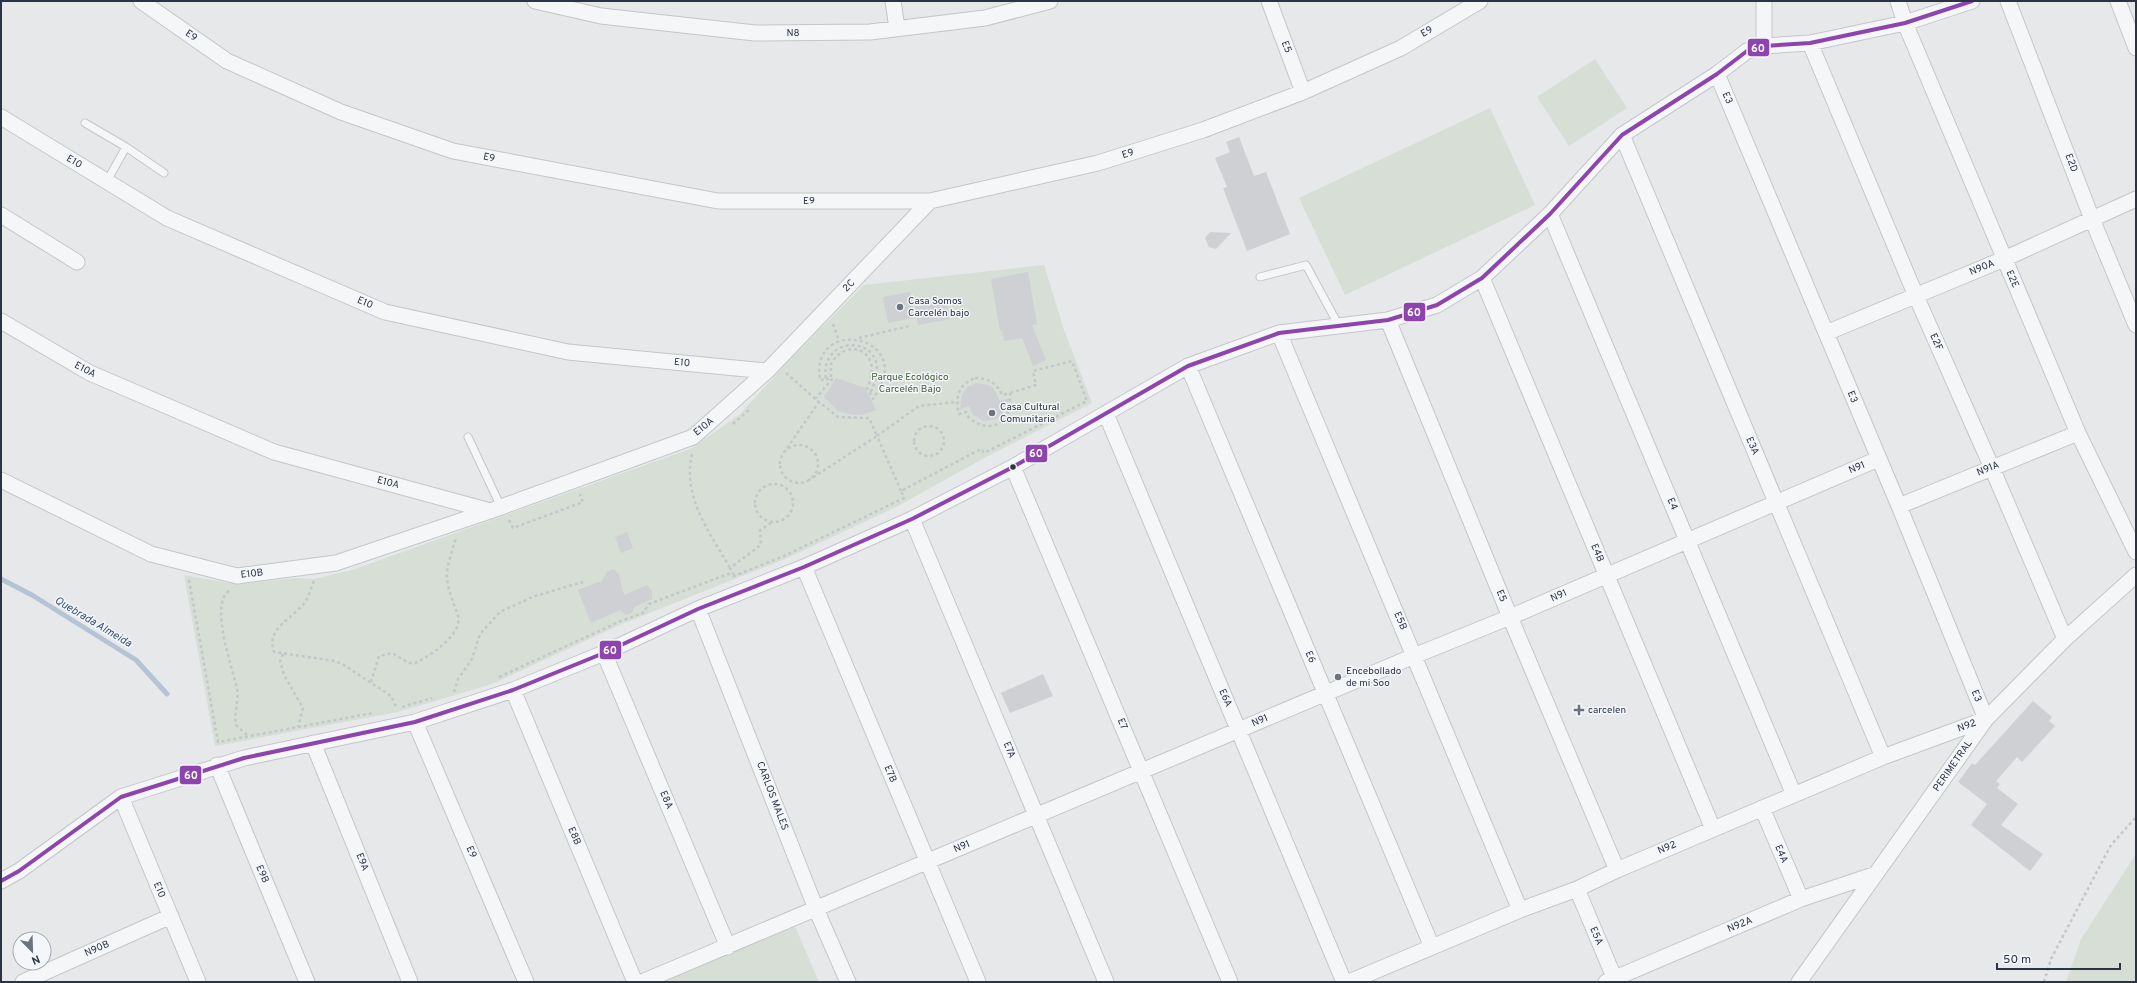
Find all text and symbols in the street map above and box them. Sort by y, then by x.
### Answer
street label: E9 [1419,23,1435,41]
street label: E9 [182,27,200,45]
street label: N8 [786,27,800,40]
line badge: 60 [1747,38,1770,57]
street label: E5 [1278,39,1294,55]
text: 60 [1751,42,1765,56]
street label: E3 [1719,90,1735,106]
street label: E9 [1120,146,1136,162]
street label: E9 [482,150,496,166]
street label: E10 [64,152,84,172]
street label: E2D [2062,152,2081,174]
street label: E9 [803,195,815,208]
street label: N90A [1968,257,1997,279]
street label: E2E [2002,268,2022,290]
street label: 2C [840,277,858,295]
street label: E10 [355,294,375,312]
place label: Casa Somos Carcelén bajo [908,295,970,320]
marker: Casa Somos Carcelén bajo [895,302,905,312]
line badge: 60 [1403,302,1426,322]
text: 60 [1407,306,1421,320]
street label: E2F [1926,331,1946,353]
street label: E10 [673,356,691,370]
street label: E10A [72,359,98,381]
park label: Parque Ecológico Carcelén Bajo [871,371,949,396]
street label: E3 [1844,389,1860,405]
place label: Casa Cultural Comunitaria [1000,401,1059,426]
marker: Casa Cultural Comunitaria [987,408,997,418]
street label: E10A [691,415,717,439]
street label: E3A [1742,435,1762,457]
line badge: 60 [1025,444,1048,463]
text: 60 [1029,447,1043,461]
street label: N91 [1847,459,1867,477]
street label: N91A [1975,459,2001,479]
unlabelled marker [1008,462,1018,472]
street label: E10A [375,474,401,492]
street label: E4 [1664,496,1680,512]
street label: E4B [1587,542,1607,564]
street label: E10B [240,566,264,582]
street label: N91 [1549,587,1569,605]
street label: E5 [1493,588,1509,604]
water label: Quebrada Almeida [52,593,134,651]
street label: E5B [1390,610,1410,632]
line badge: 60 [599,640,622,660]
text: 60 [603,644,617,658]
street label: E6 [1302,649,1318,665]
place label: Encebollado de mi Soo [1346,665,1402,690]
marker: Encebollado de mi Soo [1333,672,1343,682]
street label: E6A [1215,687,1235,709]
street label: E3 [1968,688,1984,704]
marker: carcelen [1573,704,1585,716]
place label: carcelen [1588,704,1626,717]
street label: N91 [1250,712,1270,730]
street label: E7 [1114,716,1130,732]
street label: N92 [1956,717,1978,735]
street label: PERIMETRAL [1930,737,1976,794]
street label: E7A [1000,740,1018,760]
street label: CARLOS MALES [753,760,791,832]
street label: E7B [881,763,899,785]
line badge: 60 [179,765,202,785]
text: 60 [184,769,198,783]
street label: E8A [656,789,676,811]
street label: E8B [564,825,584,847]
street label: N91 [952,838,972,856]
street label: N92 [1656,838,1678,858]
street label: E4A [1771,843,1791,865]
street label: E9 [463,844,479,860]
street label: E9A [353,851,372,873]
street label: E9B [252,863,272,885]
street label: E10 [150,880,168,900]
street label: N92A [1726,914,1755,936]
street label: E5A [1586,925,1606,947]
north arrow [12,931,52,971]
street label: N90B [83,938,111,960]
scale bar [1997,945,2120,971]
text: N [29,951,42,967]
text: 50 m [2003,952,2031,968]

